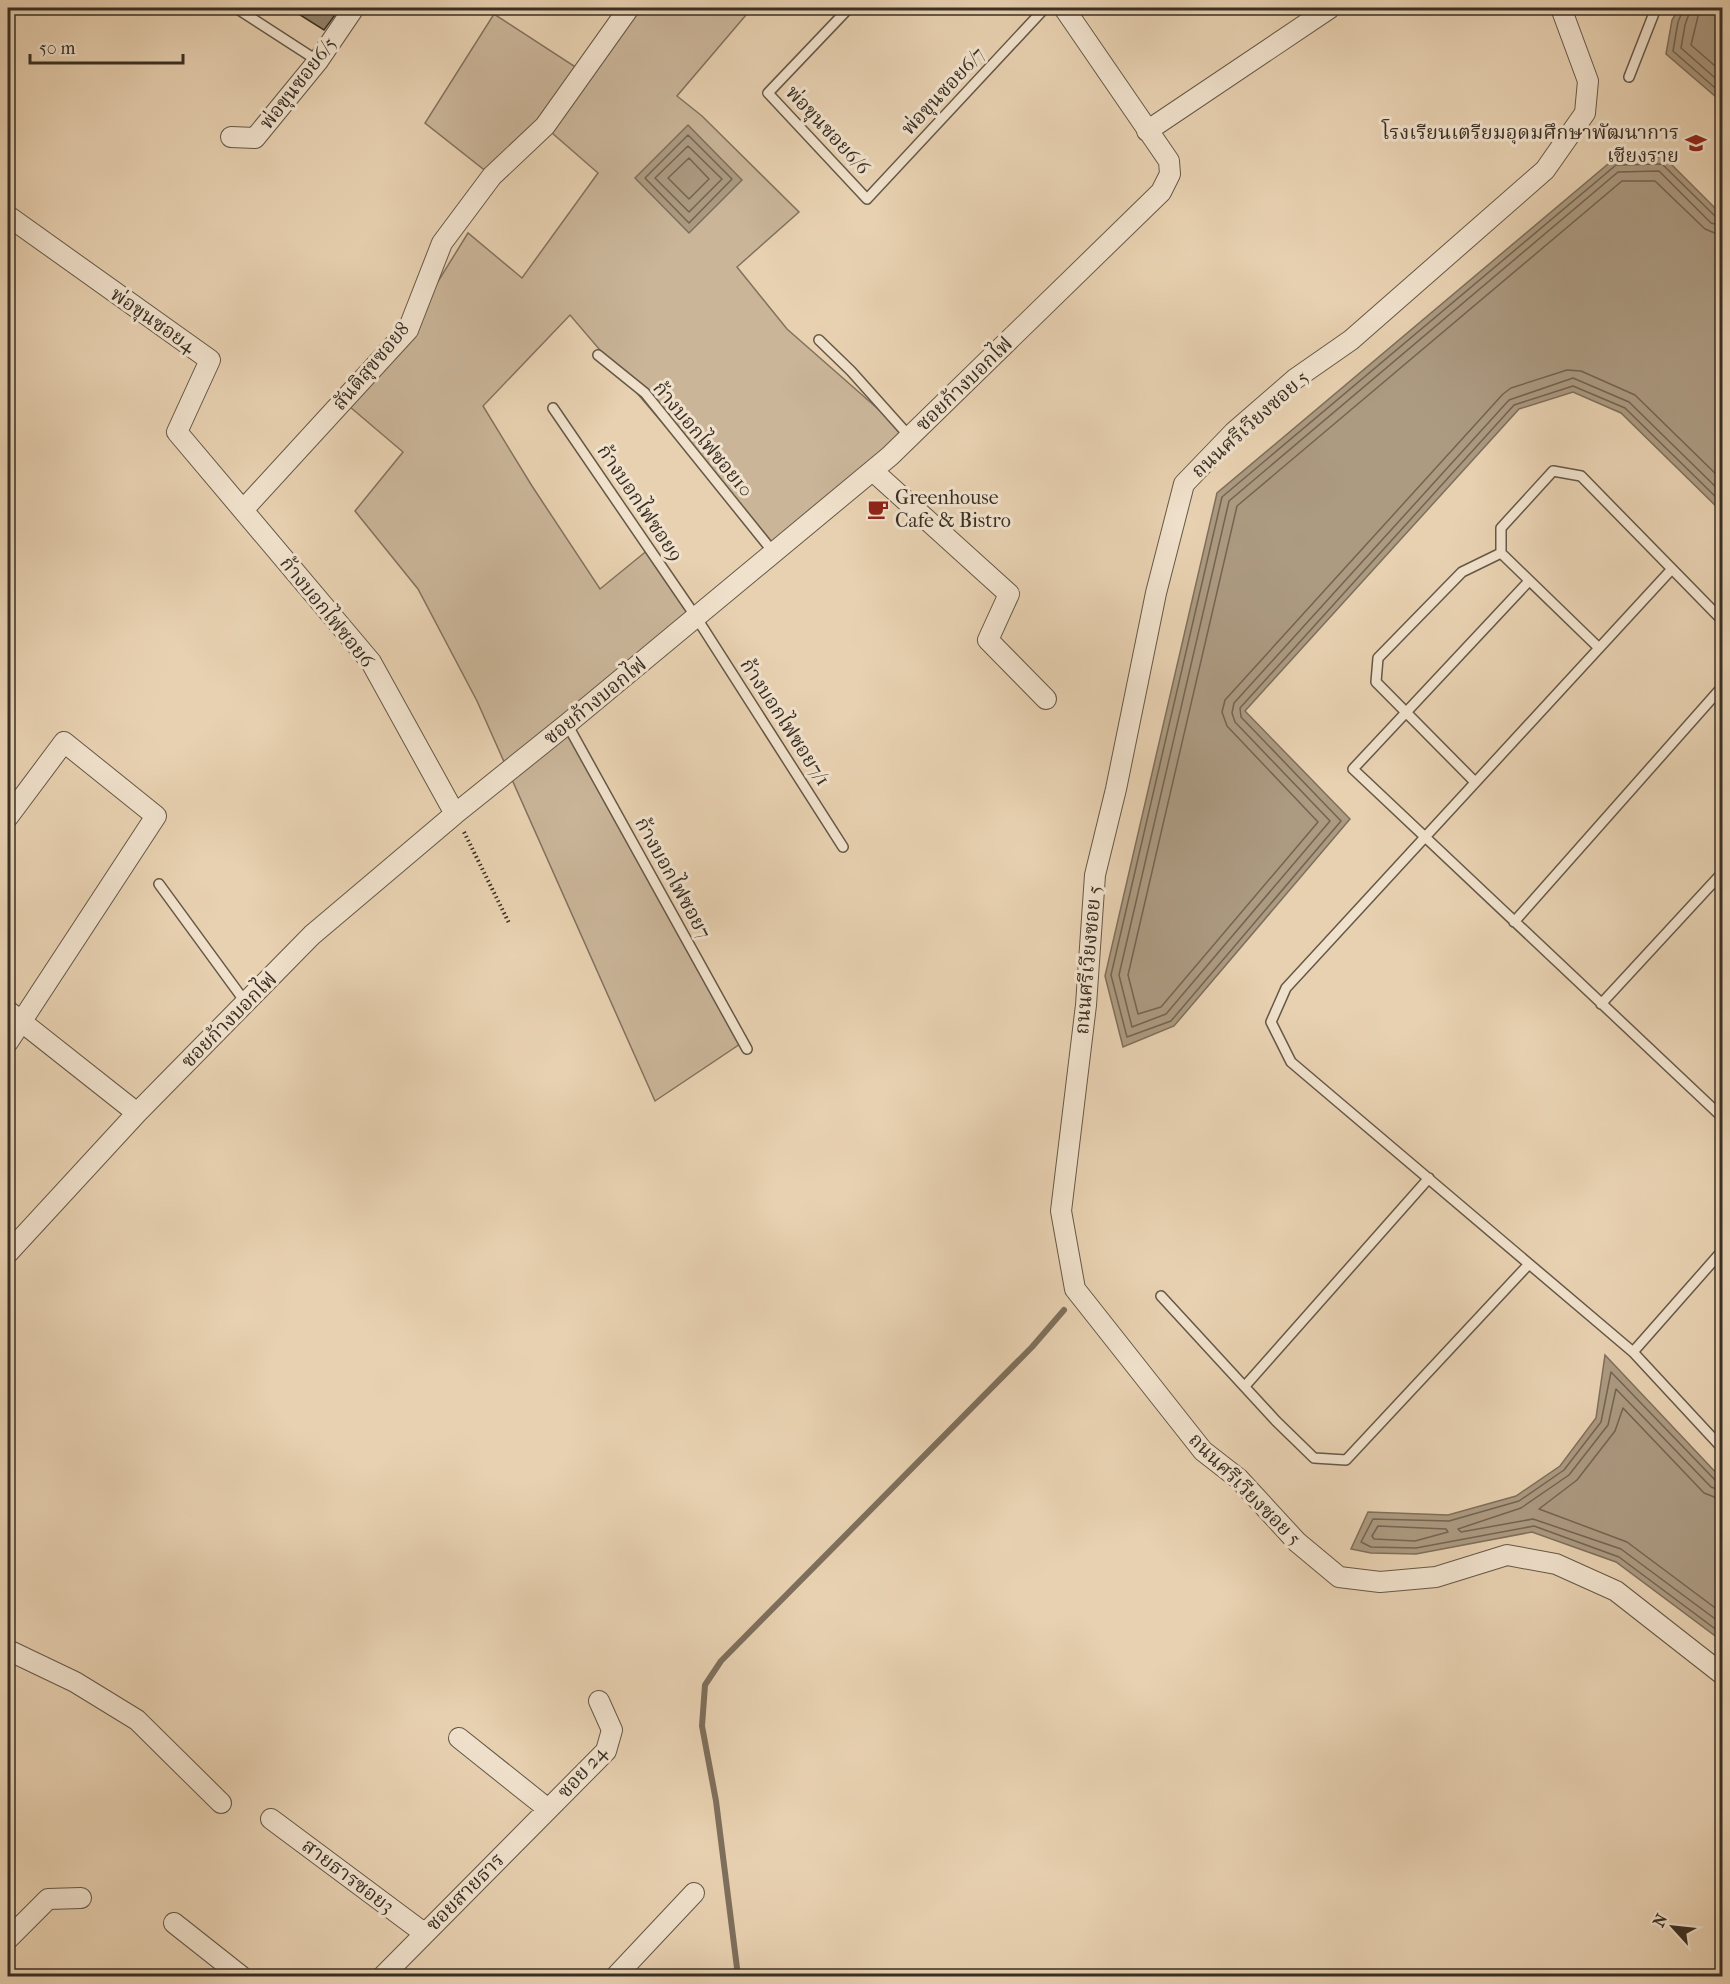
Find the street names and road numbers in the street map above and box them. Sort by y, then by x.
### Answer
street label: พ่อขุนซอย6/5 [255,32,342,134]
street label: พ่อขุนซอย6/7 [897,42,990,140]
street label: พ่อขุนซอย6/6 [780,81,875,180]
street label: พ่อขุนซอย4 [106,282,201,359]
street label: สันติสุขซอย8 [328,317,415,415]
street label: ซอยก้างบอกไฟ [910,331,1017,436]
street label: ถนนศรีเวียงซอย 5 [1187,365,1313,483]
street label: ก้างบอกไฟซอย10 [648,375,759,501]
street label: ก้างบอกไฟซอย9 [592,439,689,566]
street label: ก้างบอกไฟซอย6 [275,551,380,672]
street label: ซอยก้างบอกไฟ [538,651,651,749]
street label: ก้างบอกไฟซอย7/1 [735,653,836,790]
street label: ก้างบอกไฟซอย7 [630,812,718,943]
street label: ถนนศรีเวียงซอย 5 [1070,885,1106,1035]
street label: ซอยก้างบอกไฟ [175,966,281,1072]
street label: ถนนศรีเวียงซอย 5 [1184,1428,1306,1550]
street label: ซอย 24 [553,1740,612,1803]
street label: สายธารซอย3 [297,1834,399,1918]
street label: ซอยสายธาร [421,1848,509,1936]

